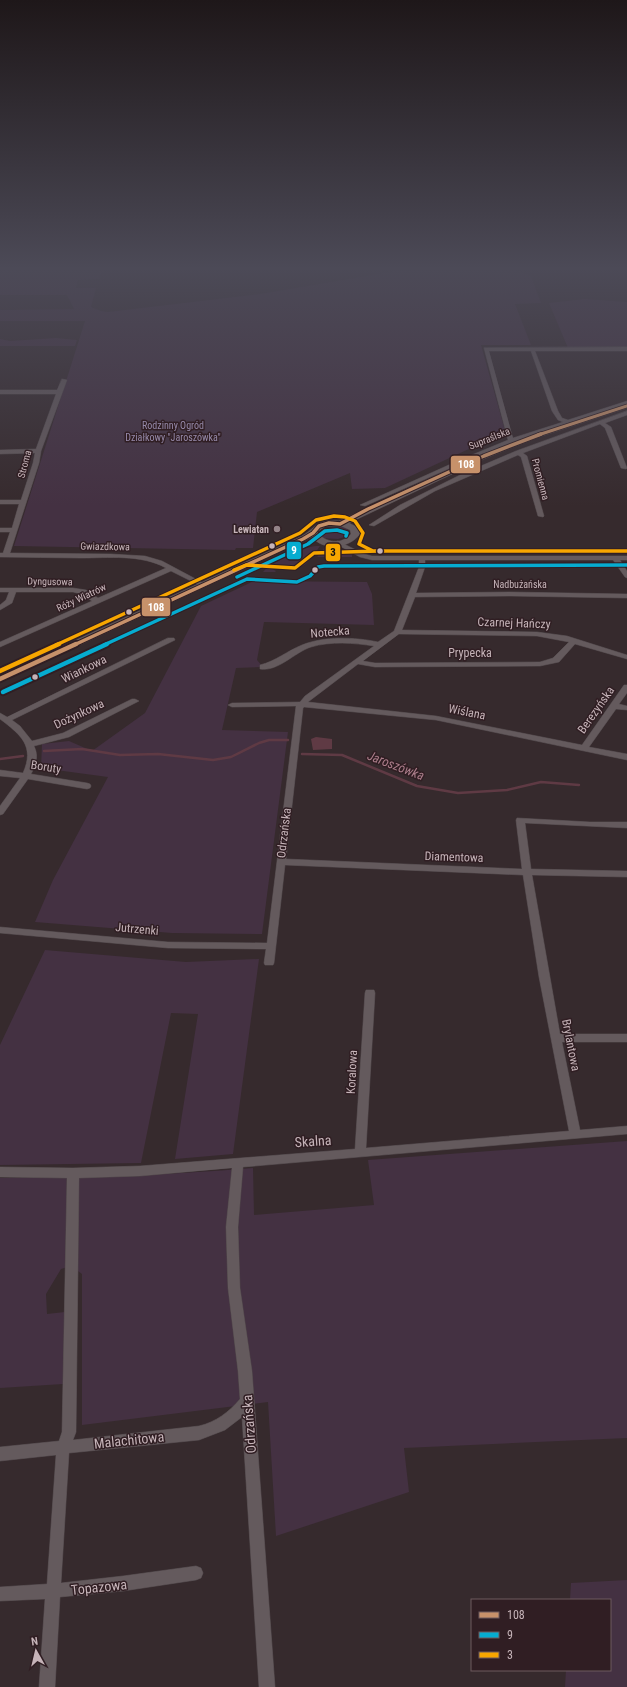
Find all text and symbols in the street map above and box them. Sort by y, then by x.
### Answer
park label: Rodzinny Ogród Działkowy "Jaroszówka" [125,420,221,443]
street label: Supraślska [467,425,512,452]
street label: Stroma [15,449,34,479]
line badge: 108 [450,455,481,474]
street label: Promienna [530,457,551,501]
text: 108 [458,458,475,471]
place label: Lewiatan [233,524,269,535]
marker: Lewiatan [272,524,282,534]
street label: Gwiazdkowa [80,541,130,552]
unlabelled marker [267,541,277,551]
line badge: 9 [286,541,302,560]
line badge: 3 [325,543,341,562]
text: 9 [291,544,297,557]
text: 3 [330,546,336,559]
unlabelled marker [375,546,385,556]
unlabelled marker [310,565,320,575]
street label: Dyngusowa [27,576,73,587]
street label: Nadbużańska [493,579,547,590]
street label: Róży Wiatrów [55,581,108,614]
line badge: 108 [141,597,171,617]
text: 108 [148,601,165,614]
unlabelled marker [124,607,134,617]
street label: Czarnej Hańczy [477,615,551,631]
street label: Notecka [310,623,350,641]
street label: Prypecka [448,646,492,660]
street label: Wiankowa [59,652,109,686]
unlabelled marker [30,672,40,682]
street label: Berezyńska [575,684,617,736]
street label: Dożynkowa [52,696,107,732]
street label: Wiślana [447,702,487,722]
water label: Jaroszówka [365,748,426,783]
street label: Boruty [30,758,62,776]
street label: Odrzańska [274,807,294,859]
street label: Diamentowa [424,849,484,865]
street label: Jutrzenki [115,920,159,938]
street label: Brylantowa [559,1018,583,1072]
street label: Koralowa [344,1049,360,1094]
street label: Skalna [294,1132,332,1150]
street label: Odrzańska [239,1394,259,1454]
street label: Malachitowa [93,1428,165,1452]
street label: Topazowa [70,1576,128,1598]
legend [471,1599,611,1671]
text: 108 [507,1608,525,1622]
text: 9 [507,1628,513,1642]
north arrow [16,1631,56,1671]
text: N [30,1635,39,1648]
text: 3 [507,1648,513,1662]

